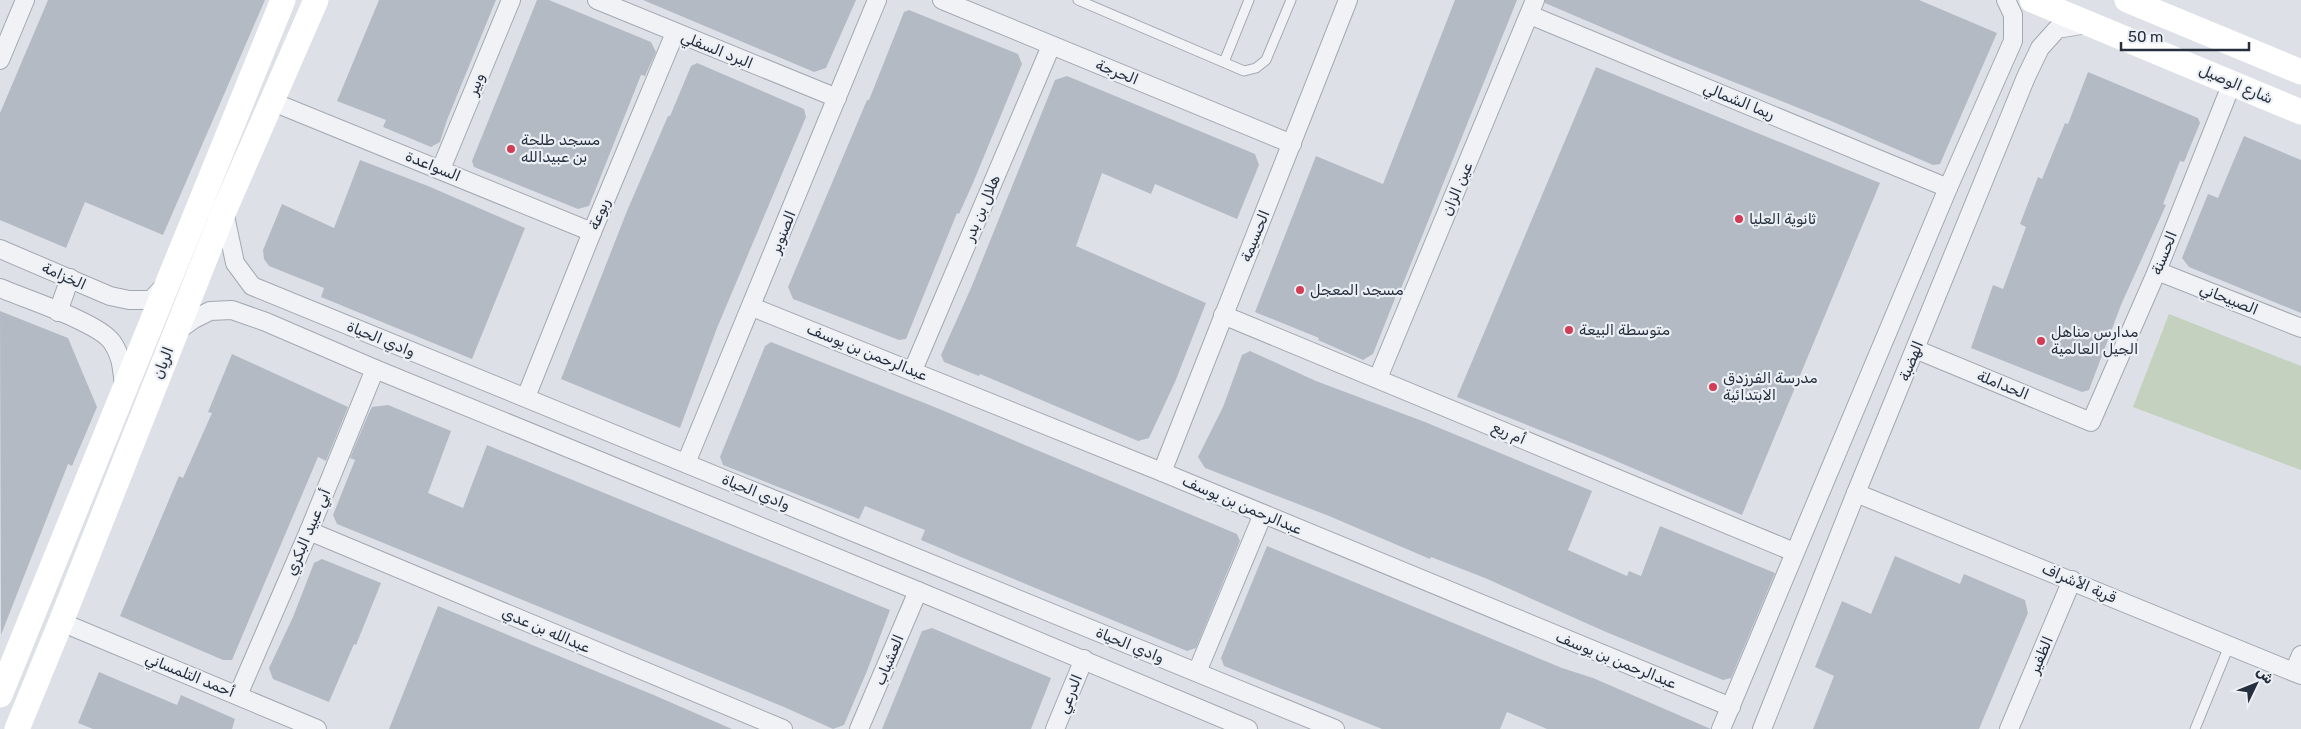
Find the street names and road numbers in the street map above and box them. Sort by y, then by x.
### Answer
street label: البرد السفلي [677,27,756,75]
street label: الحرجة [1093,55,1141,89]
street label: شارع الوصيل [2196,60,2276,109]
street label: وبير [463,70,489,99]
street label: ريما الشمالي [1700,79,1777,126]
street label: السواعدة [403,147,463,185]
street label: عين الزان [1438,160,1476,218]
street label: هلال بن بدر [960,172,1004,245]
street label: ربوعة [584,195,614,232]
street label: الحسيمة [1236,207,1274,265]
street label: الصنوبر [766,208,800,257]
street label: الحسنة [2147,229,2181,277]
street label: الخزامة [39,258,89,294]
street label: الصبيحاني [2196,279,2261,322]
street label: وادي الحياة [344,317,418,362]
street label: عبدالرحمن بن يوسف [804,320,930,384]
street label: الهضبة [1895,338,1927,384]
street label: الريان [149,344,177,382]
street label: الحداملة [1975,367,2031,403]
street label: أم ريع [1489,418,1528,450]
street label: وادي الحياة [719,470,793,515]
street label: عبدالرحمن بن يوسف [1179,472,1305,538]
street label: أبي عبيد البكري [282,486,337,579]
street label: قرية الأشراف [2039,559,2119,607]
street label: عبدالله بن عدي [499,603,593,658]
street label: وادي الحياة [1093,623,1167,668]
street label: عبدالرحمن بن يوسف [1553,628,1679,692]
street label: العشباب [870,632,908,688]
street label: الظفير [2025,634,2057,677]
street label: أحمد التلمساني [142,649,237,704]
street label: الدرعي [1054,672,1089,717]

